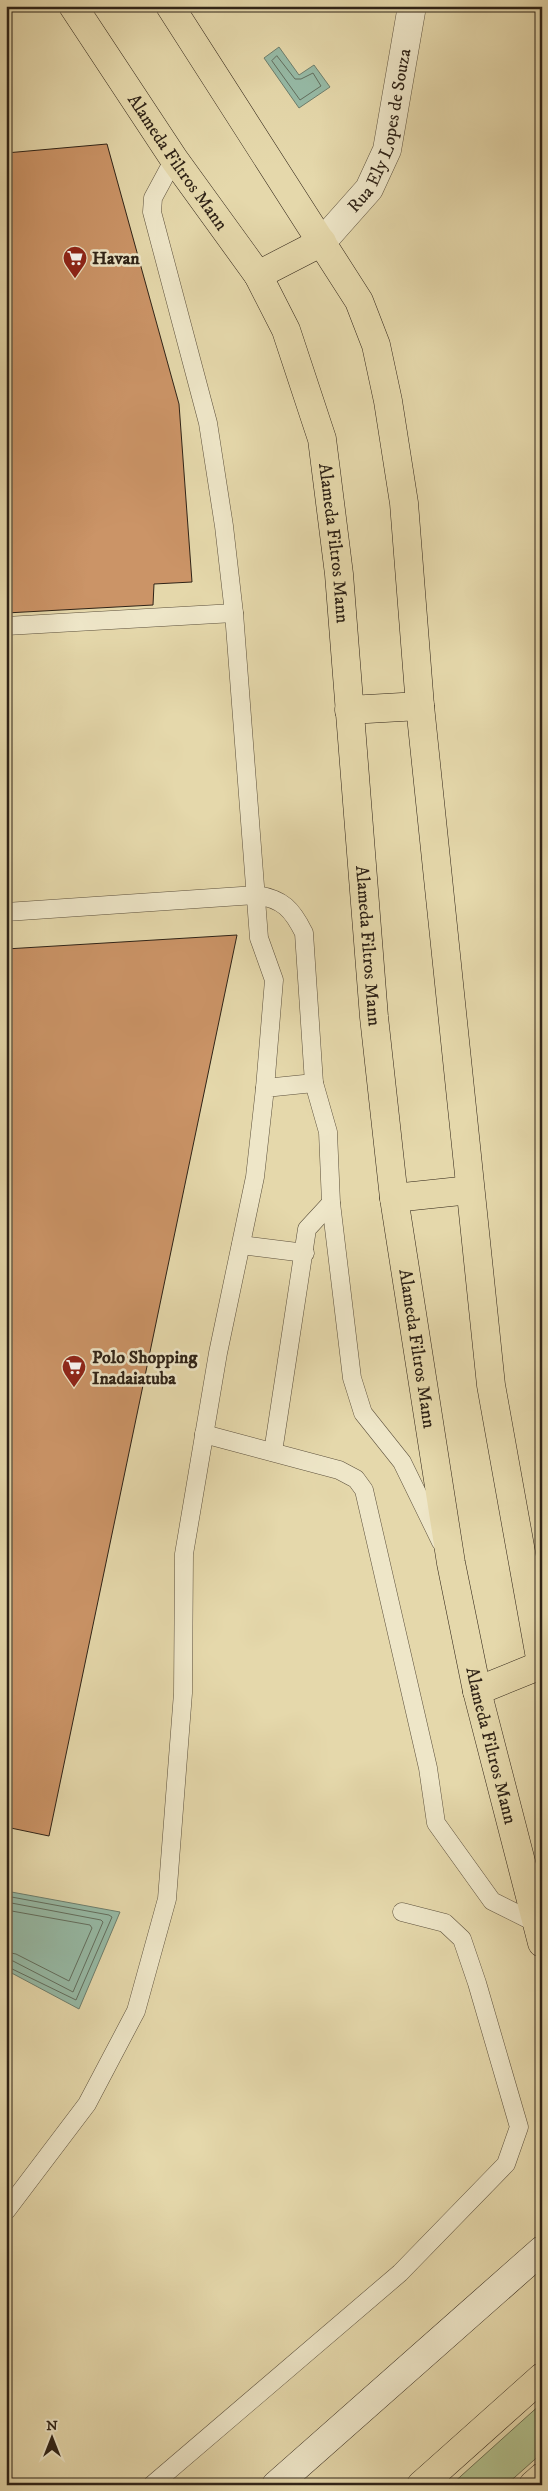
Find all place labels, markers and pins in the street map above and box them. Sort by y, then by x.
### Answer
supermarket icon: Havan [62,245,88,279]
place label: Havan [92,248,140,270]
place label: Polo Shopping Inadaiatuba [92,1347,198,1390]
supermarket icon: Polo Shopping Inadaiatuba [61,1354,87,1388]

